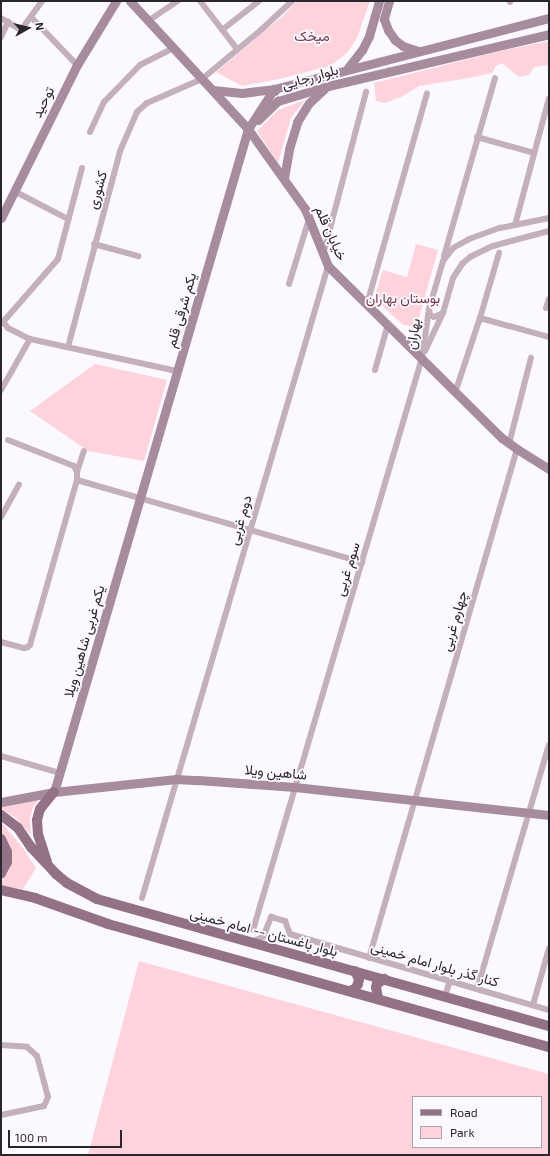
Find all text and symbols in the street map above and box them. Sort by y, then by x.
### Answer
north arrow [8,8,48,48]
text: N [33,21,47,31]
park label: میخک [294,28,330,44]
street label: بلوار رجایی [280,61,340,93]
street label: توحید [28,84,58,120]
street label: کشوری [84,169,110,211]
street label: خیابان قلم [311,203,351,263]
street label: یکم شرقی قلم [162,271,200,349]
park label: بوستان بهاران [366,290,440,306]
street label: بهاران [403,317,423,351]
street label: دوم غربی [225,493,255,547]
street label: سوم غربی [331,540,363,598]
street label: یکم غربی شاهین ویلا [60,583,108,699]
street label: چهارم غربی [437,589,471,653]
street label: شاهین ویلا [244,761,308,783]
street label: بلوار باغستان -- امام خمینی [188,904,340,960]
street label: کنار گذر بلوار امام خمینی [369,938,501,990]
legend [412,1096,542,1148]
text: Road [450,1105,478,1119]
scale bar [10,1122,124,1148]
text: Park [450,1125,475,1139]
text: 100 m [15,1130,47,1144]

